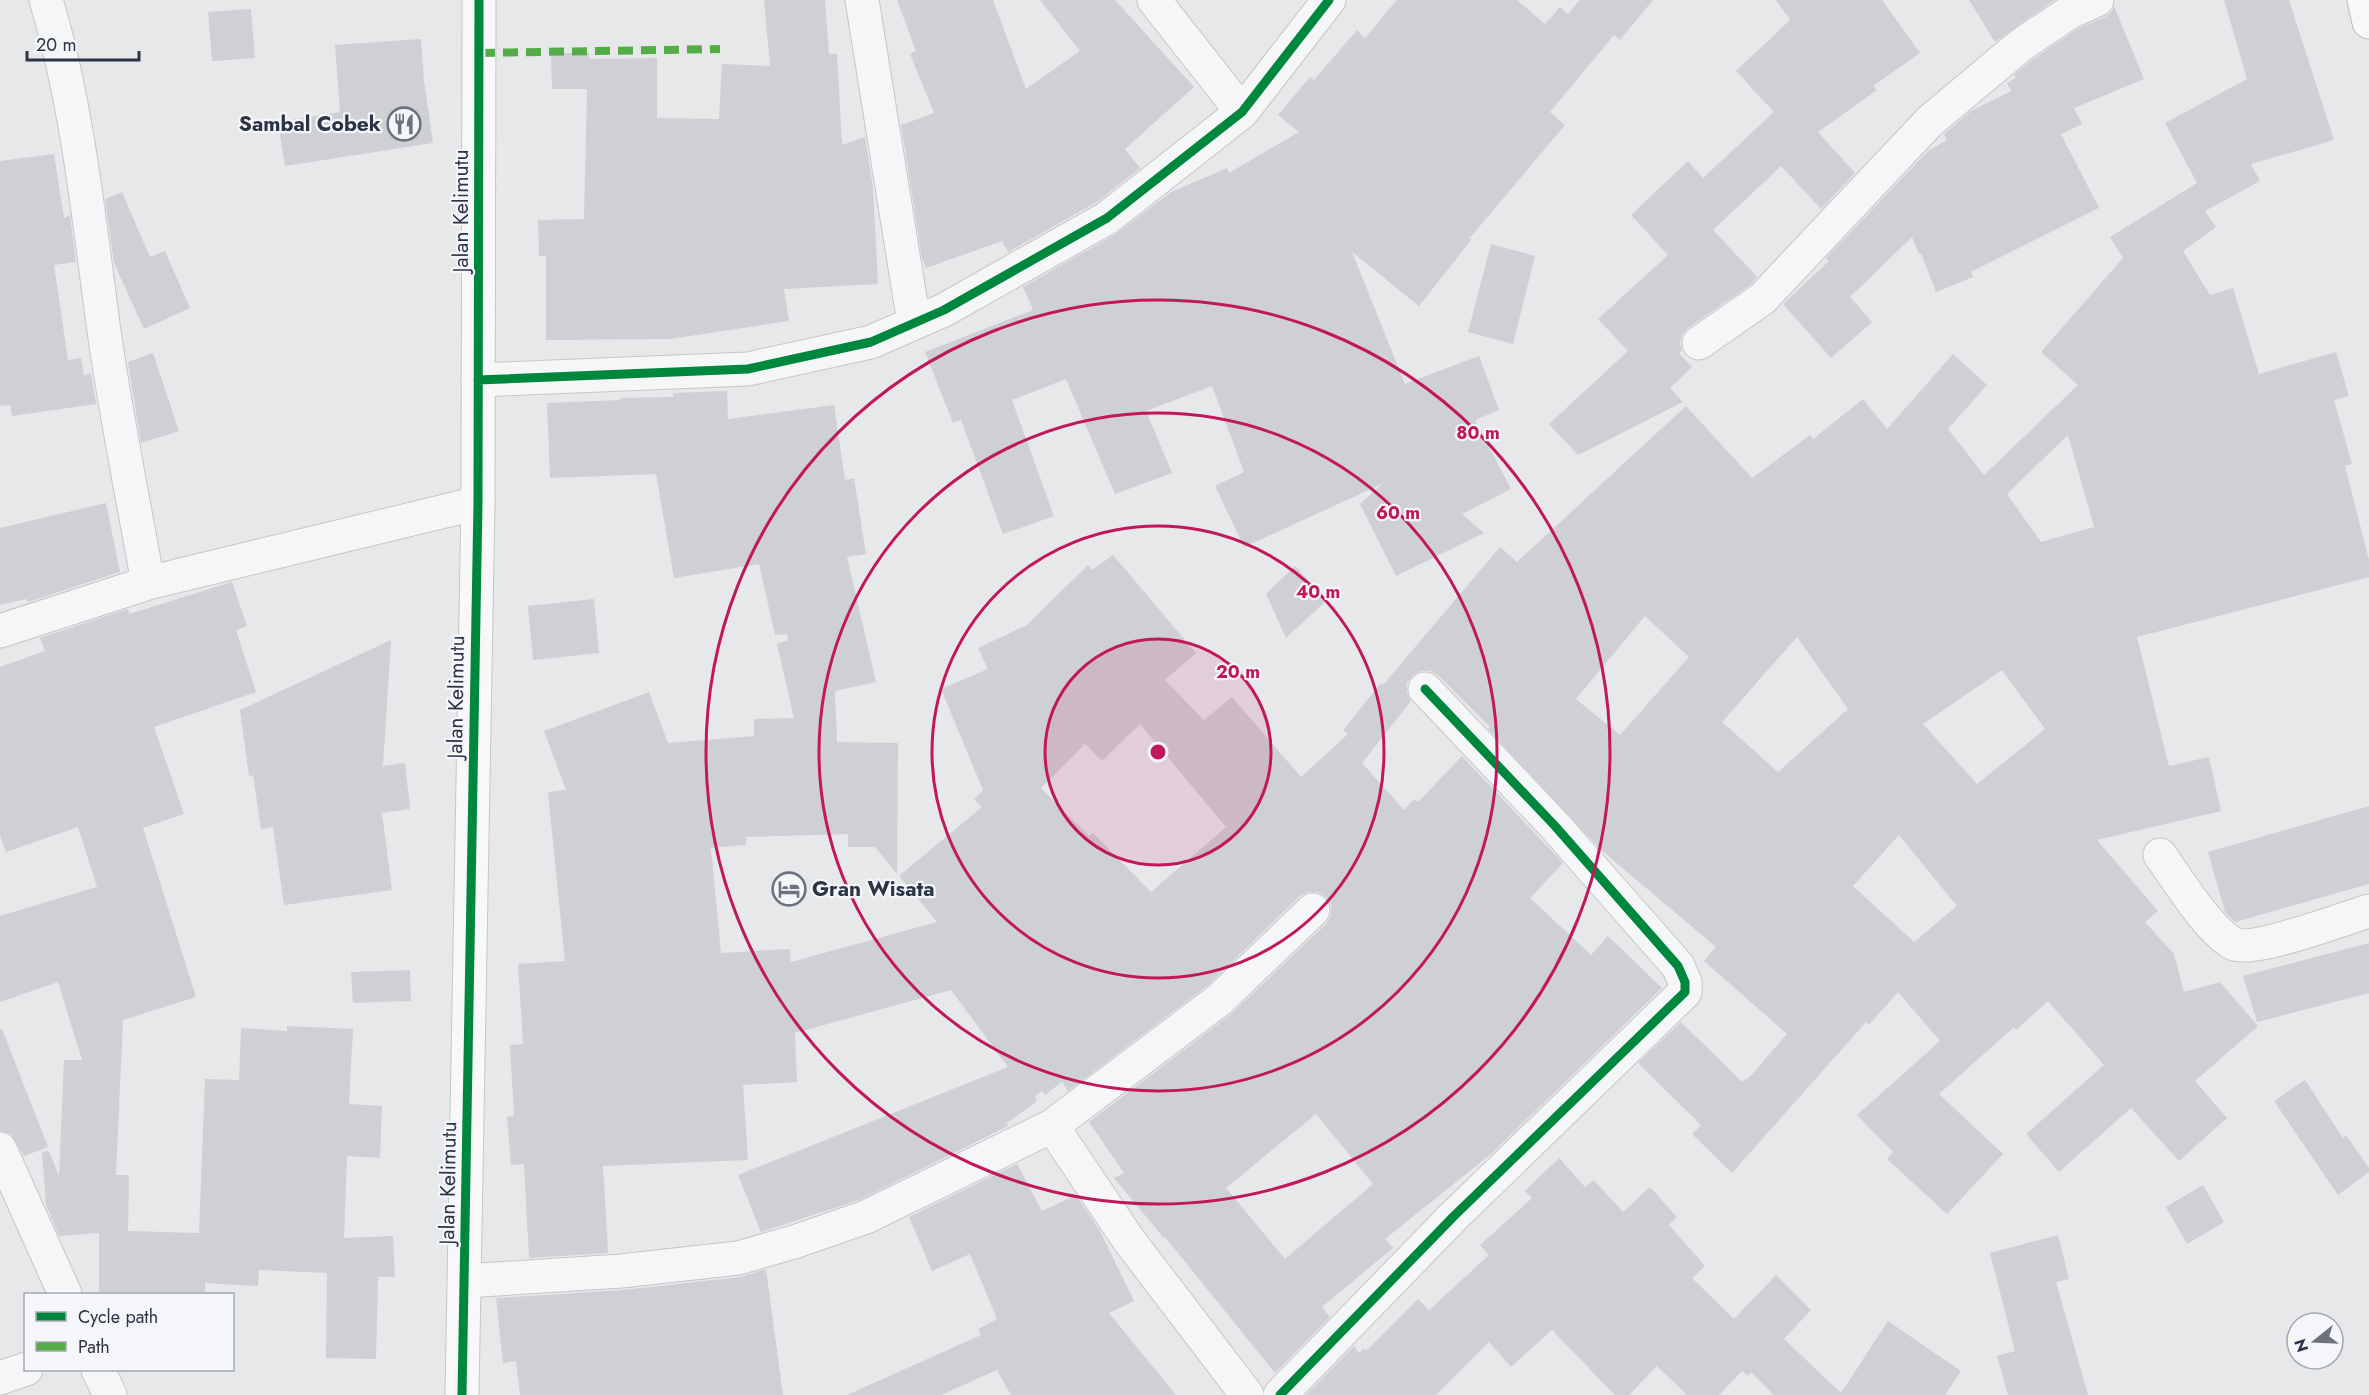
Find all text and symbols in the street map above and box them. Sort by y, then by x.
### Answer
scale bar [27,24,140,62]
text: 20 m [36,32,76,58]
restaurant icon: Sambal Cobek [386,106,422,142]
place label: Sambal Cobek [239,109,381,139]
street label: Jalan Kelimutu [446,149,476,276]
text: 80 m [1456,420,1500,446]
text: 60 m [1376,500,1420,526]
text: 40 m [1296,579,1340,605]
street label: Jalan Kelimutu [440,635,472,762]
text: 20 m [1216,659,1260,685]
centre of rings [1148,742,1168,762]
hotel icon: Gran Wisata [771,871,807,907]
place label: Gran Wisata [812,874,934,904]
street label: Jalan Kelimutu [432,1121,464,1248]
legend [24,1293,234,1371]
text: Cycle path [78,1304,158,1330]
north arrow [2285,1311,2345,1371]
text: Path [78,1334,110,1360]
text: N [2288,1336,2314,1355]

